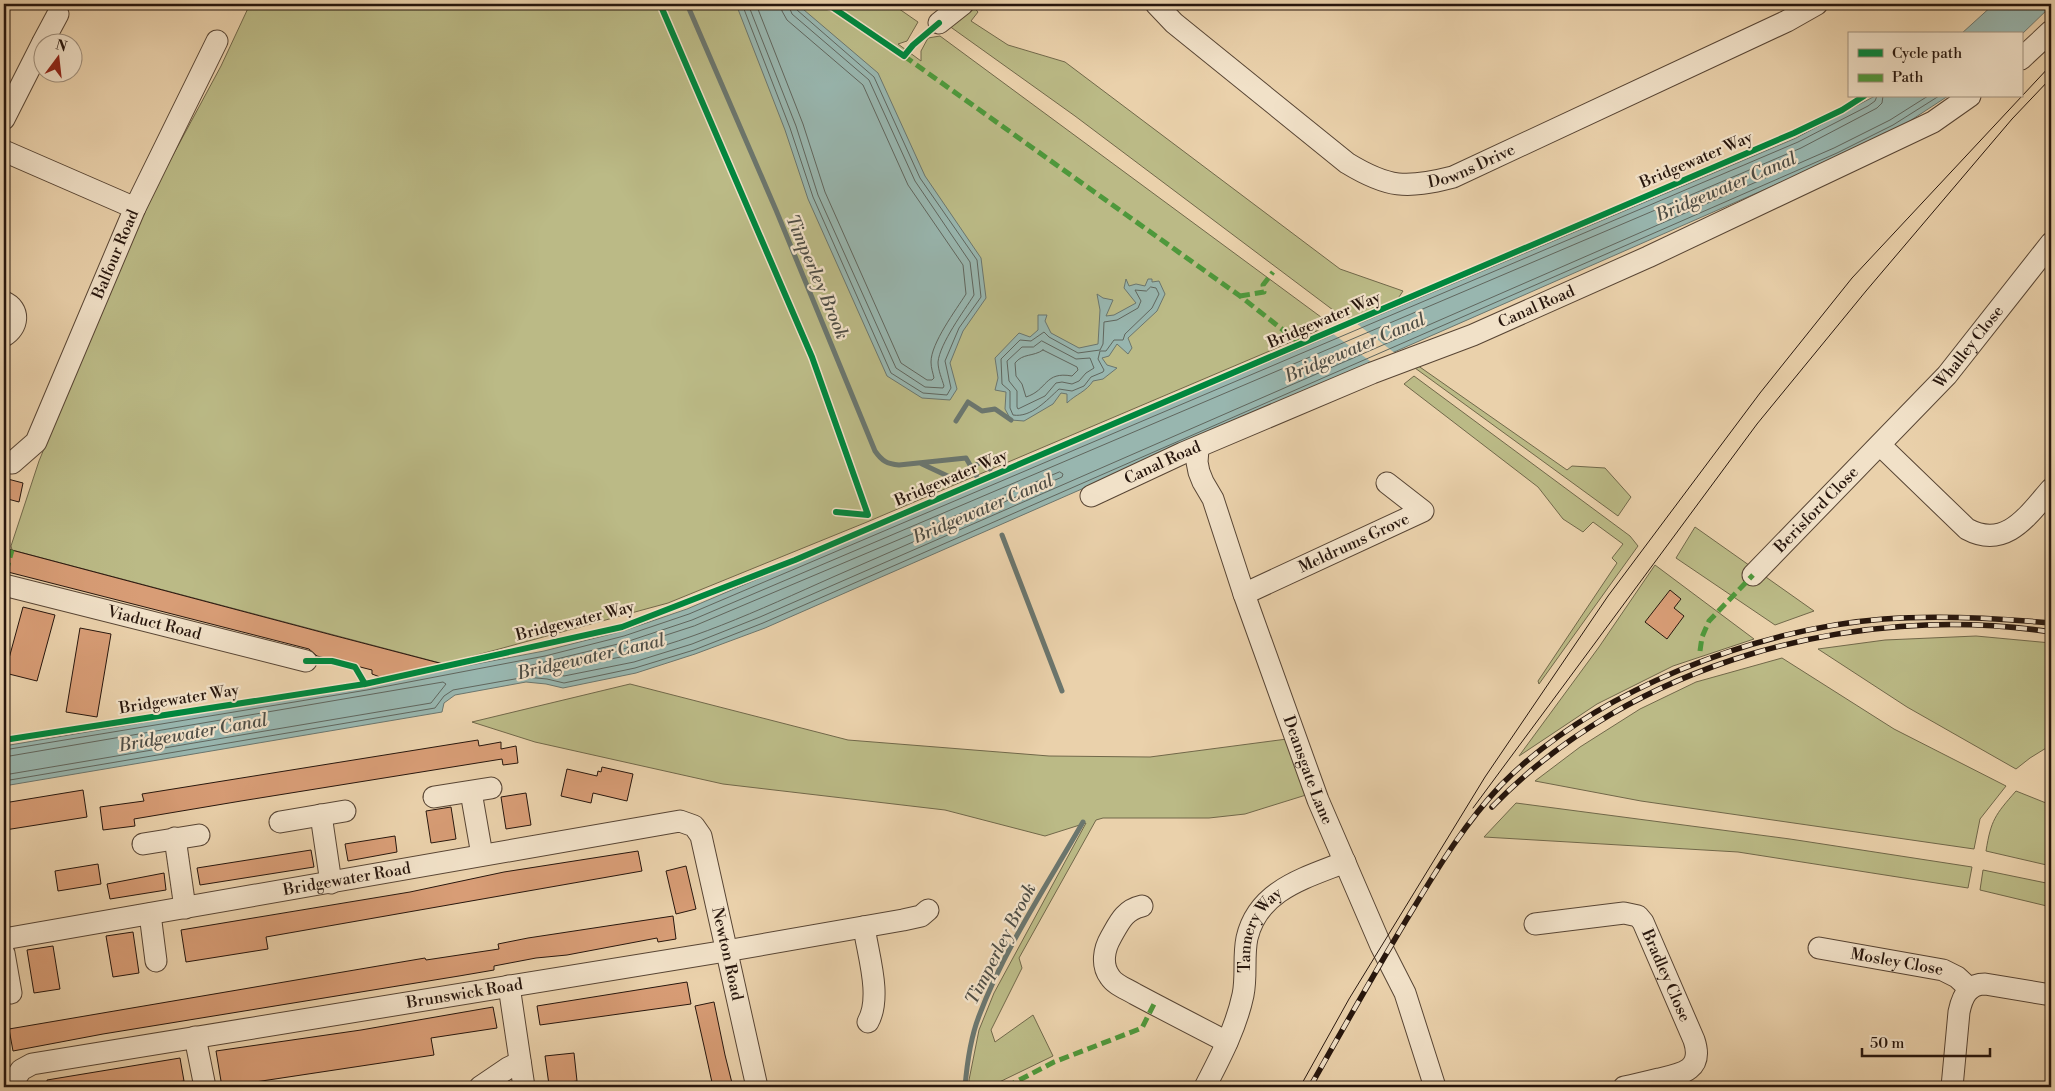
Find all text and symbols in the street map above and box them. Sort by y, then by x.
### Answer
north arrow [32,32,82,82]
legend [1848,32,2022,98]
text: N [53,36,69,57]
text: Cycle path [1892,44,1962,63]
text: Path [1892,68,1924,87]
street label: Bridgewater Way [1635,127,1756,193]
street label: Downs Drive [1426,139,1518,192]
water label: Bridgewater Canal [1651,147,1800,227]
street label: Balfour Road [87,207,143,303]
water label: Timperley Brook [780,211,854,343]
street label: Canal Road [1495,281,1578,333]
street label: Bridgewater Way [1263,287,1384,353]
street label: Whalley Close [1929,302,2008,393]
water label: Bridgewater Canal [1280,308,1429,388]
street label: Canal Road [1121,437,1204,489]
street label: Bridgewater Way [890,445,1011,511]
street label: Berisford Close [1769,462,1863,558]
water label: Bridgewater Canal [908,469,1057,549]
street label: Meldrums Grove [1295,509,1412,577]
street label: Bridgewater Way [513,597,636,646]
street label: Viaduct Road [104,601,203,644]
water label: Bridgewater Canal [514,629,667,685]
street label: Bridgewater Way [117,680,241,719]
water label: Bridgewater Canal [116,709,269,758]
street label: Deansgate Lane [1279,713,1337,828]
street label: Bridgewater Road [280,858,412,900]
water label: Timperley Brook [960,879,1042,1009]
street label: Tannery Way [1235,883,1286,973]
street label: Newton Road [707,905,747,1002]
street label: Bradley Close [1637,925,1695,1025]
street label: Mosley Close [1849,944,1945,980]
street label: Brunswick Road [404,974,524,1013]
scale bar [1862,1026,1990,1058]
text: 50 m [1870,1034,1904,1053]

